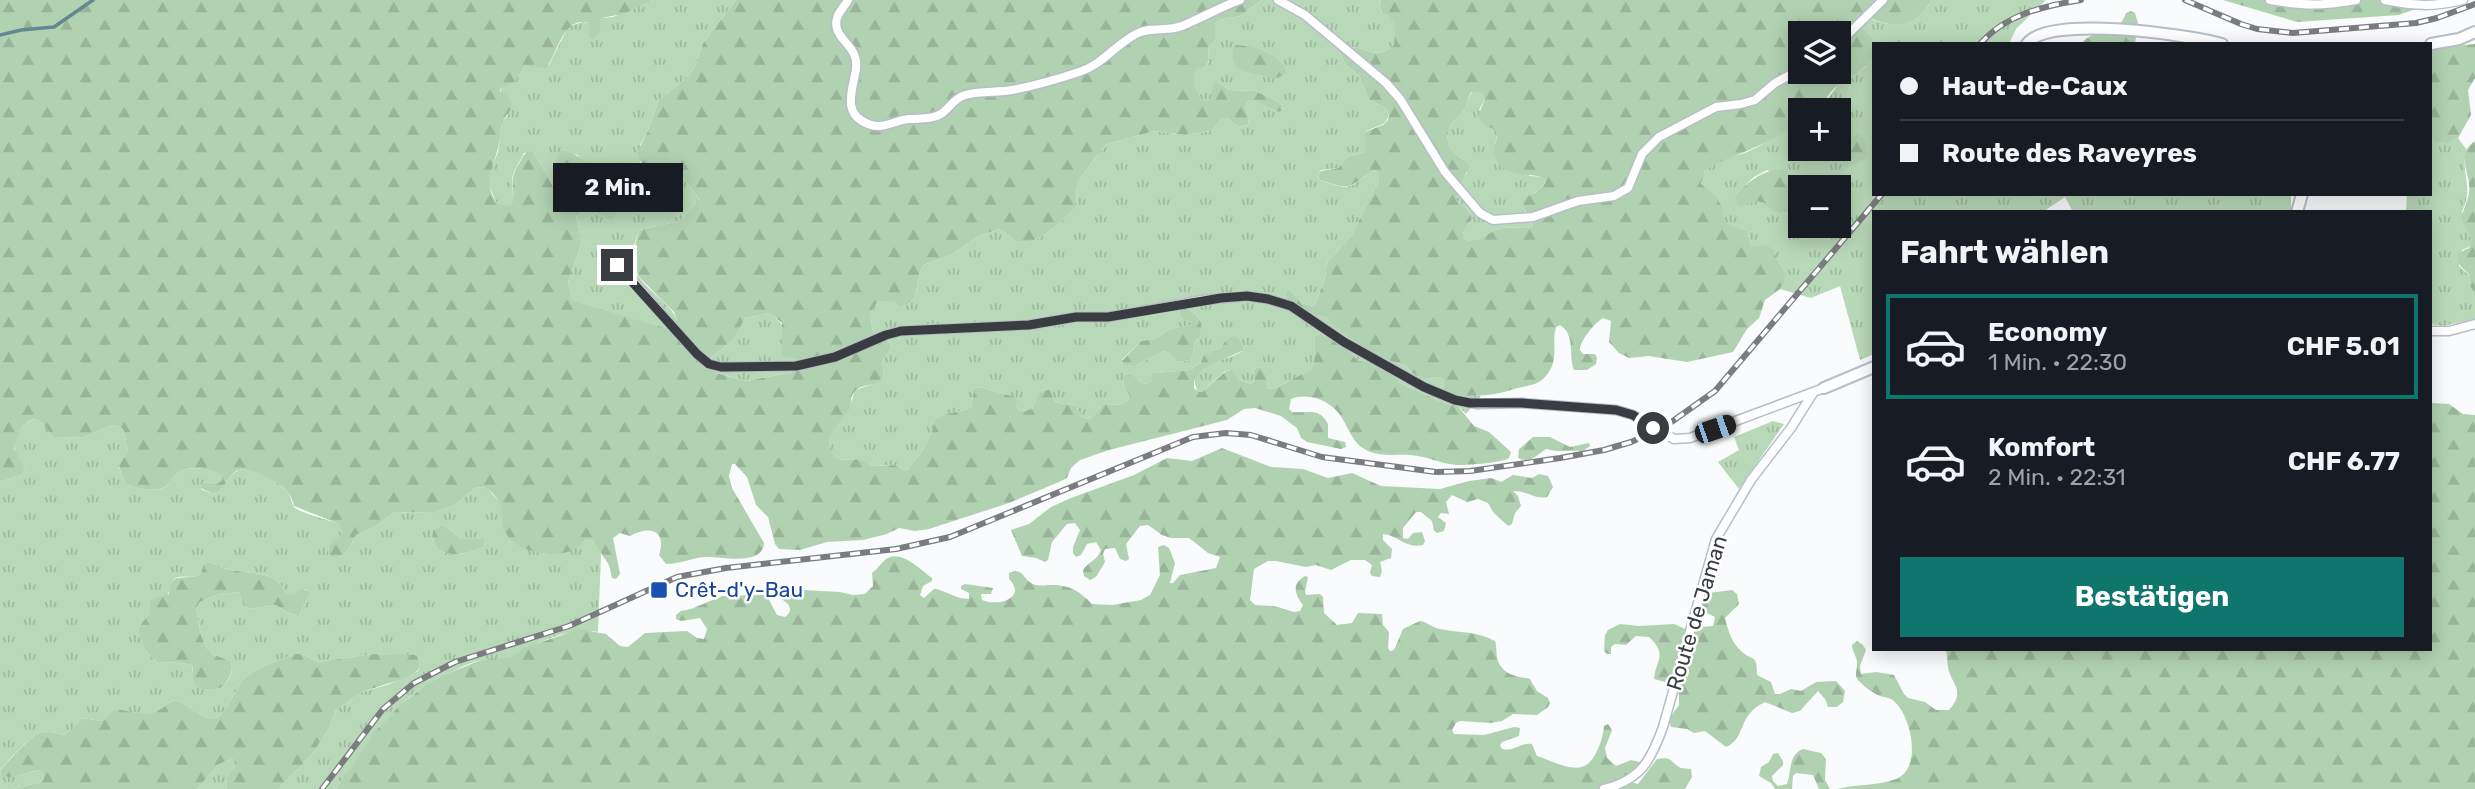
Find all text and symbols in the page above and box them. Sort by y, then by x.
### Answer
map controls [1788,21,1851,238]
button: layers [1788,21,1851,84]
text: Haut-de-Caux [1942,71,2128,102]
button: + [1788,98,1851,161]
text: Route des Raveyres [1942,138,2197,169]
callout: 2 Min. [552,163,682,212]
text: 2 Min. [585,173,651,201]
button: − [1788,175,1851,238]
text: Fahrt wählen [1900,233,2109,271]
route end [601,249,633,281]
icon: car [1904,315,1967,378]
text: Economy [1988,317,2107,348]
text: CHF 5.01 [2287,331,2400,362]
text: 1 Min. · 22:30 [1988,348,2127,376]
route start [1637,412,1669,444]
car [1692,412,1739,446]
icon: car [1904,430,1967,493]
text: Komfort [1988,432,2095,463]
text: CHF 6.77 [2288,446,2400,477]
text: 2 Min. · 22:31 [1988,463,2126,491]
street label: Route de Jaman [1661,532,1732,693]
button: Bestätigen [1900,557,2404,637]
place label: Crêt-d'y-Bau [675,577,803,602]
marker: Crêt-d'y-Bau [649,580,669,600]

